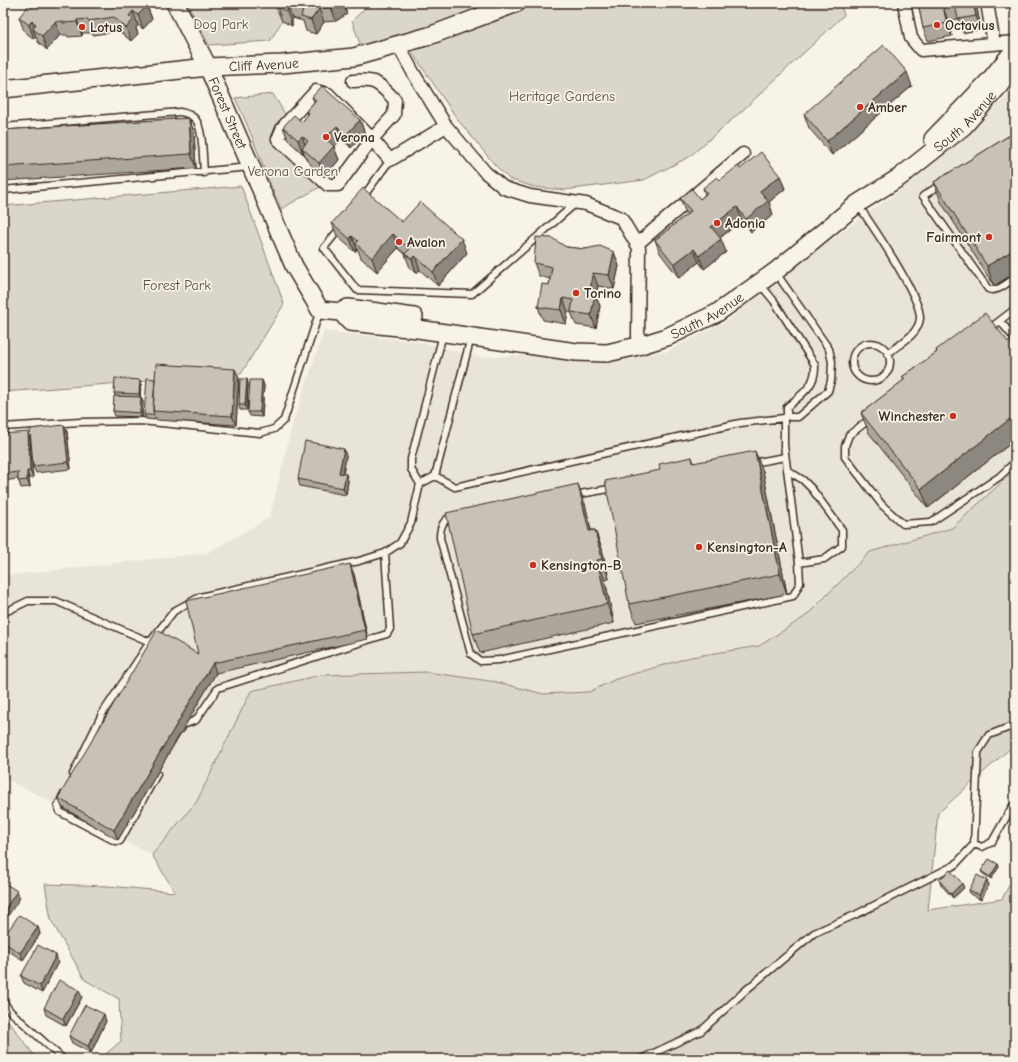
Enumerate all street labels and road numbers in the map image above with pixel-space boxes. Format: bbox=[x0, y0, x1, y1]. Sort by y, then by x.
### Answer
street label: Cliff Avenue bbox=[228, 54, 300, 75]
street label: Forest Street bbox=[205, 74, 251, 152]
street label: South Avenue bbox=[930, 87, 1000, 156]
street label: South Avenue bbox=[668, 288, 747, 343]

